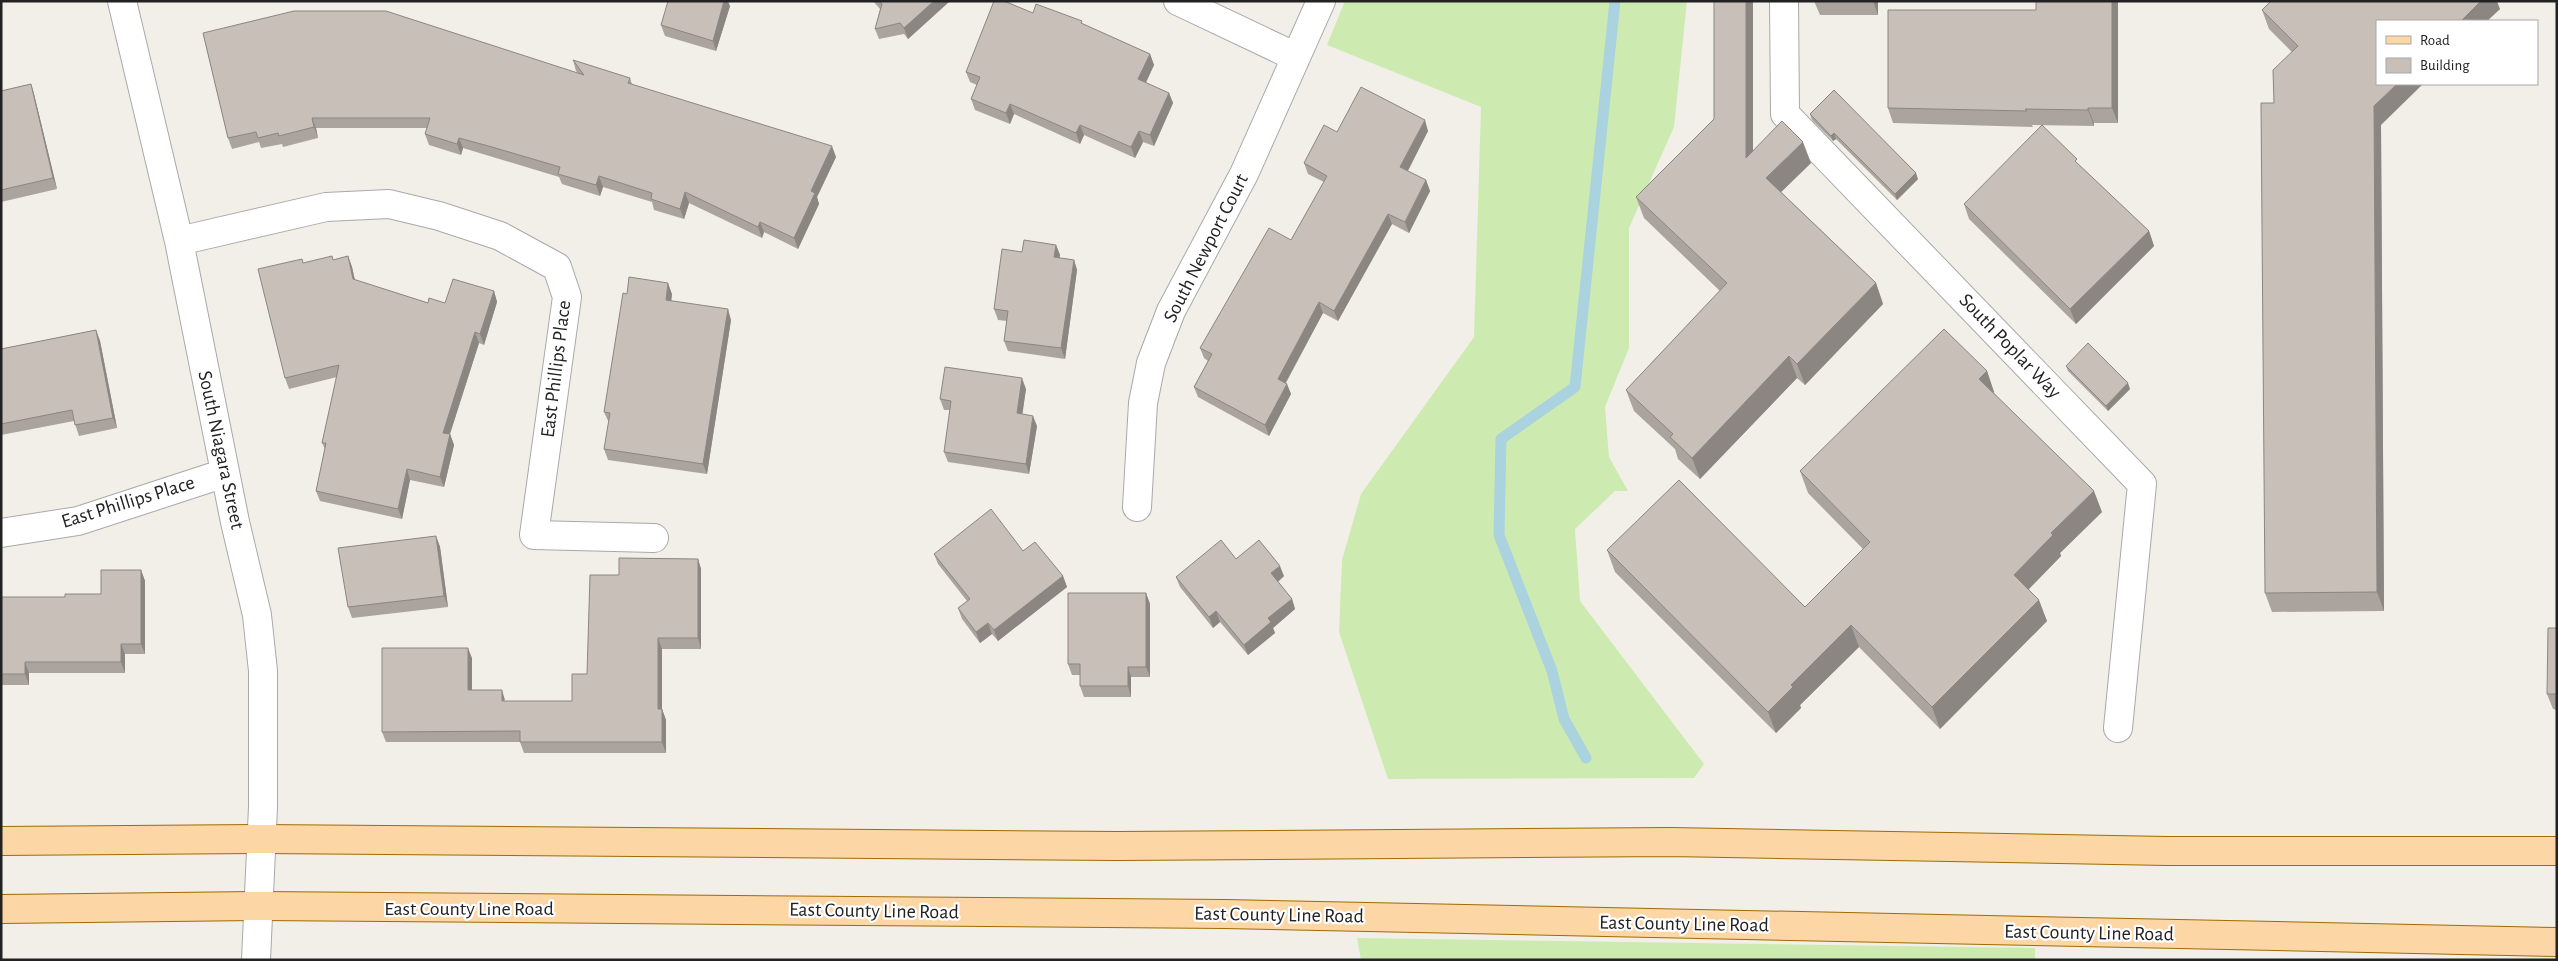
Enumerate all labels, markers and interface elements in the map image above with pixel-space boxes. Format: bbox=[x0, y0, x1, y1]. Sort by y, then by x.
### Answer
legend bbox=[2376, 20, 2538, 85]
text: Road bbox=[2420, 33, 2450, 48]
text: Building bbox=[2420, 58, 2470, 73]
street label: South Newport Court bbox=[1160, 170, 1252, 325]
street label: South Poplar Way bbox=[1955, 290, 2065, 402]
street label: East Phillips Place bbox=[538, 299, 574, 439]
street label: South Niagara Street bbox=[194, 369, 248, 532]
street label: East Phillips Place bbox=[59, 472, 197, 532]
street label: East County Line Road bbox=[384, 899, 554, 919]
street label: East County Line Road bbox=[789, 900, 959, 922]
street label: East County Line Road bbox=[1194, 904, 1364, 926]
street label: East County Line Road bbox=[1599, 913, 1769, 935]
street label: East County Line Road bbox=[2004, 922, 2174, 944]

